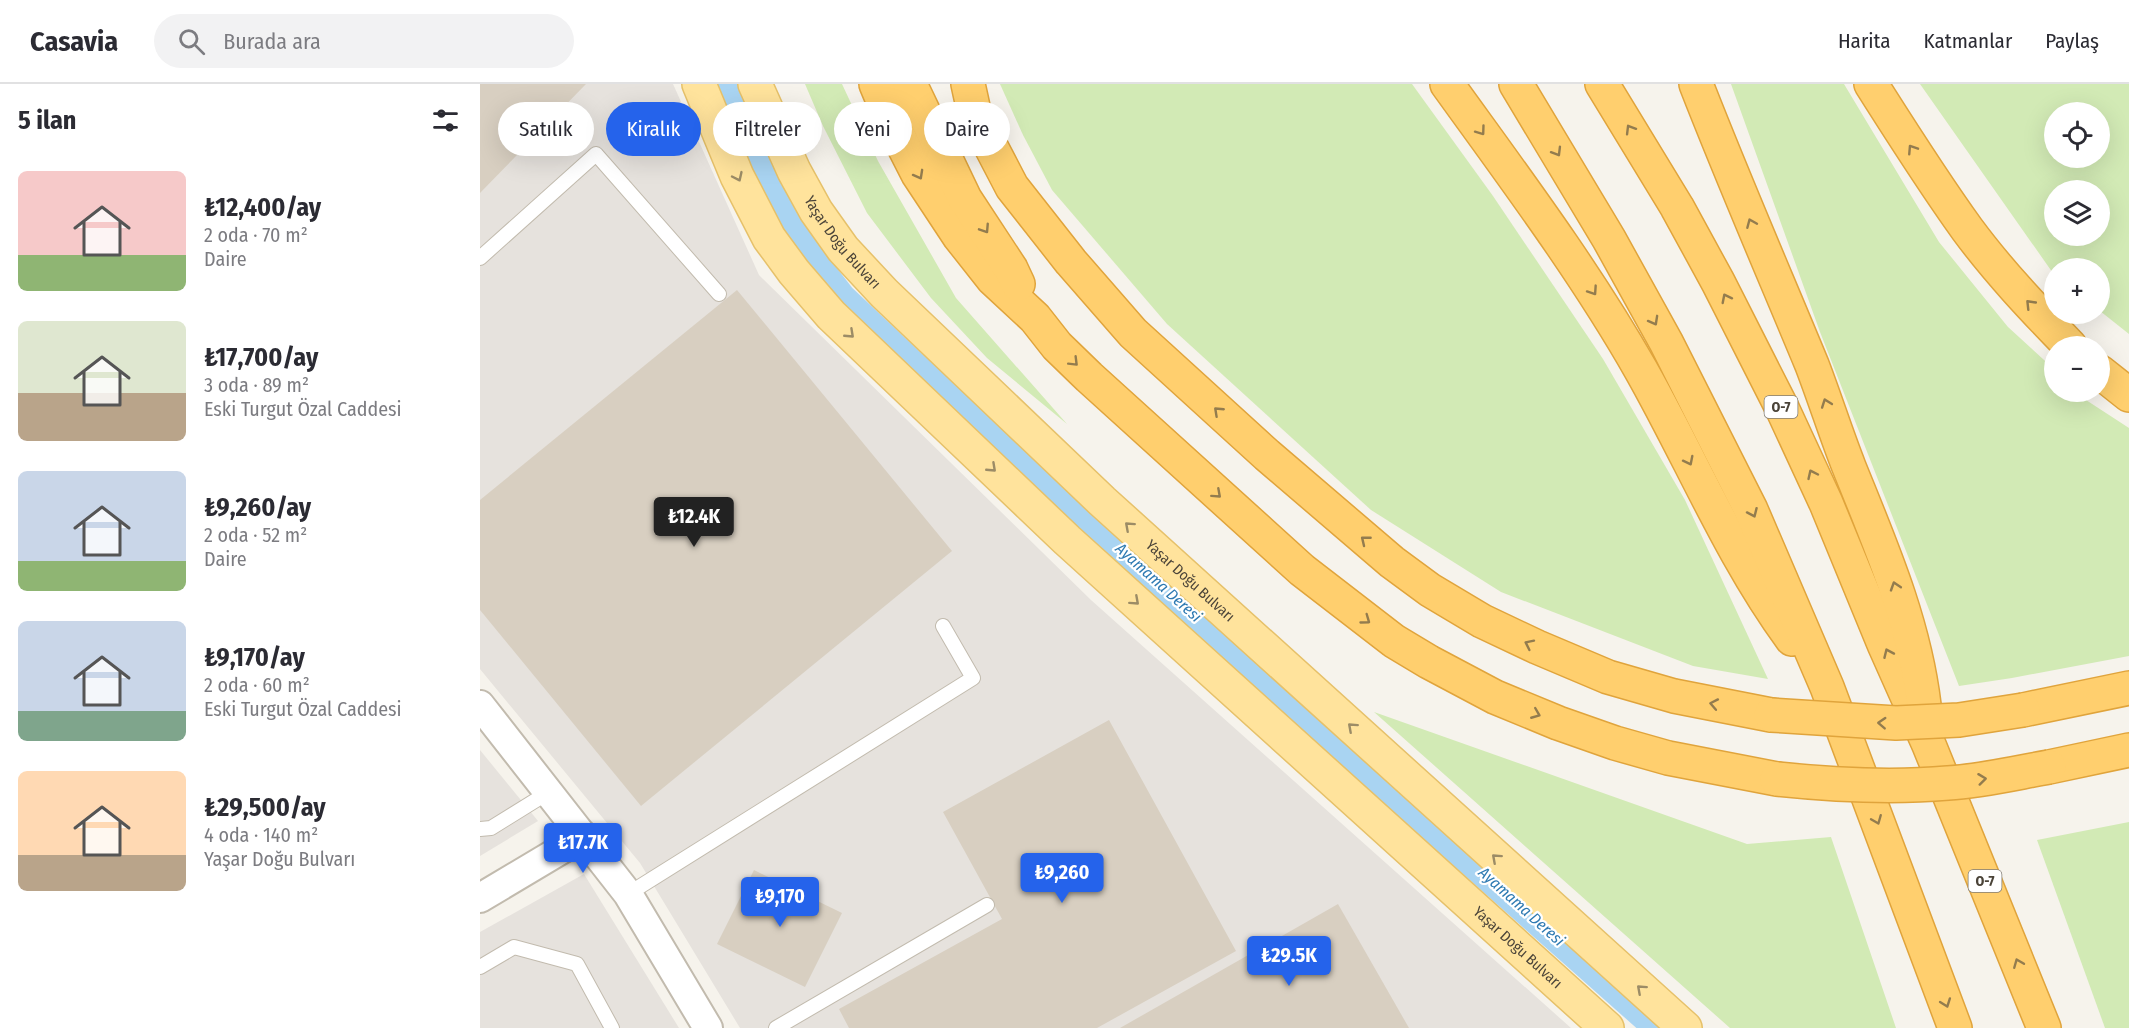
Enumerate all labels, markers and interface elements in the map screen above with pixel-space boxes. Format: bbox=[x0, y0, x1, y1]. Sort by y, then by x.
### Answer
search box bbox=[154, 14, 574, 68]
text: Casavia bbox=[30, 25, 118, 58]
icon: search bbox=[175, 25, 208, 58]
text: Burada ara bbox=[223, 28, 321, 55]
text: Harita bbox=[1838, 28, 1891, 54]
text: Katmanlar bbox=[1924, 28, 2012, 54]
text: Paylaş bbox=[2045, 28, 2099, 54]
chip: Satılık bbox=[498, 102, 594, 156]
chip: Kiralık bbox=[606, 102, 701, 156]
chip: Filtreler bbox=[713, 102, 822, 156]
chip: Yeni bbox=[834, 102, 912, 156]
chip: Daire bbox=[924, 102, 1010, 156]
map controls bbox=[2044, 102, 2110, 402]
button: locate bbox=[2044, 102, 2110, 168]
icon: filters bbox=[429, 104, 462, 137]
text: 5 ilan bbox=[18, 105, 76, 136]
one-way arrow bbox=[1474, 125, 1485, 136]
one-way arrow bbox=[1625, 125, 1637, 135]
one-way arrow bbox=[1908, 145, 1920, 155]
one-way arrow bbox=[1550, 146, 1562, 156]
one-way arrow bbox=[912, 169, 923, 179]
one-way arrow bbox=[730, 170, 742, 181]
button: layers bbox=[2044, 180, 2110, 246]
text: ₺12,400/ay bbox=[204, 192, 321, 223]
street label: Yaşar Doğu Bulvarı bbox=[800, 193, 885, 293]
icon: home bbox=[66, 195, 138, 267]
one-way arrow bbox=[1746, 219, 1758, 230]
one-way arrow bbox=[978, 222, 989, 233]
text: 2 oda · 70 m² bbox=[204, 223, 308, 247]
text: Daire bbox=[204, 247, 247, 271]
button: + bbox=[2044, 258, 2110, 324]
one-way arrow bbox=[1586, 284, 1597, 295]
one-way arrow bbox=[1722, 294, 1734, 305]
one-way arrow bbox=[2026, 301, 2037, 311]
one-way arrow bbox=[1647, 315, 1658, 325]
one-way arrow bbox=[844, 327, 854, 338]
button: − bbox=[2044, 336, 2110, 402]
text: ₺17,700/ay bbox=[204, 342, 318, 373]
icon: home bbox=[66, 345, 138, 417]
one-way arrow bbox=[1066, 355, 1077, 366]
text: 3 oda · 89 m² bbox=[204, 373, 309, 397]
road number: O-7 bbox=[1764, 396, 1798, 418]
text: Eski Turgut Özal Caddesi bbox=[204, 397, 402, 421]
one-way arrow bbox=[1820, 399, 1833, 409]
one-way arrow bbox=[1215, 407, 1225, 418]
one-way arrow bbox=[1682, 454, 1693, 465]
one-way arrow bbox=[985, 461, 996, 472]
one-way arrow bbox=[1808, 469, 1820, 480]
one-way arrow bbox=[1210, 487, 1221, 498]
text: ₺9,260/ay bbox=[204, 492, 311, 523]
icon: home bbox=[66, 495, 138, 567]
pin: ₺12.4K bbox=[645, 497, 743, 548]
text: ₺12.4K bbox=[668, 504, 720, 528]
one-way arrow bbox=[1745, 507, 1757, 518]
one-way arrow bbox=[1126, 522, 1136, 533]
text: 2 oda · 52 m² bbox=[204, 523, 307, 547]
street label: Yaşar Doğu Bulvarı bbox=[1142, 536, 1238, 626]
one-way arrow bbox=[1361, 536, 1372, 547]
water label: Ayamama Deresi bbox=[1111, 538, 1205, 626]
text: Daire bbox=[204, 547, 247, 571]
one-way arrow bbox=[1890, 581, 1902, 592]
one-way arrow bbox=[1128, 594, 1138, 605]
one-way arrow bbox=[1359, 613, 1370, 624]
one-way arrow bbox=[1524, 639, 1535, 651]
text: ₺9,170/ay bbox=[204, 642, 305, 673]
icon: home bbox=[66, 645, 138, 717]
one-way arrow bbox=[1883, 649, 1895, 660]
text: 2 oda · 60 m² bbox=[204, 673, 310, 697]
text: Eski Turgut Özal Caddesi bbox=[204, 697, 402, 721]
one-way arrow bbox=[1709, 698, 1719, 711]
one-way arrow bbox=[1530, 707, 1541, 719]
one-way arrow bbox=[1877, 716, 1886, 729]
one-way arrow bbox=[1348, 723, 1359, 734]
one-way arrow bbox=[1977, 774, 1986, 786]
text: ₺29,500/ay bbox=[204, 792, 326, 823]
icon: home bbox=[66, 795, 138, 867]
one-way arrow bbox=[1870, 814, 1882, 825]
text: 4 oda · 140 m² bbox=[204, 823, 318, 847]
pin: ₺17.7K bbox=[534, 823, 632, 874]
text: ₺17.7K bbox=[558, 830, 608, 854]
text: Yaşar Doğu Bulvarı bbox=[204, 847, 355, 871]
pin: ₺9,260 bbox=[1013, 853, 1111, 904]
one-way arrow bbox=[1493, 854, 1503, 865]
text: ₺9,260 bbox=[1035, 860, 1089, 884]
water label: Ayamama Deresi bbox=[1474, 862, 1568, 950]
road number: O-7 bbox=[1968, 870, 2002, 892]
pin: ₺9,170 bbox=[731, 877, 829, 928]
text: ₺9,170 bbox=[755, 884, 805, 908]
street label: Yaşar Doğu Bulvarı bbox=[1470, 903, 1566, 992]
pin: ₺29.5K bbox=[1240, 936, 1338, 987]
text: ₺29.5K bbox=[1261, 943, 1317, 967]
one-way arrow bbox=[2013, 958, 2025, 969]
one-way arrow bbox=[1637, 985, 1648, 996]
one-way arrow bbox=[1938, 997, 1951, 1008]

